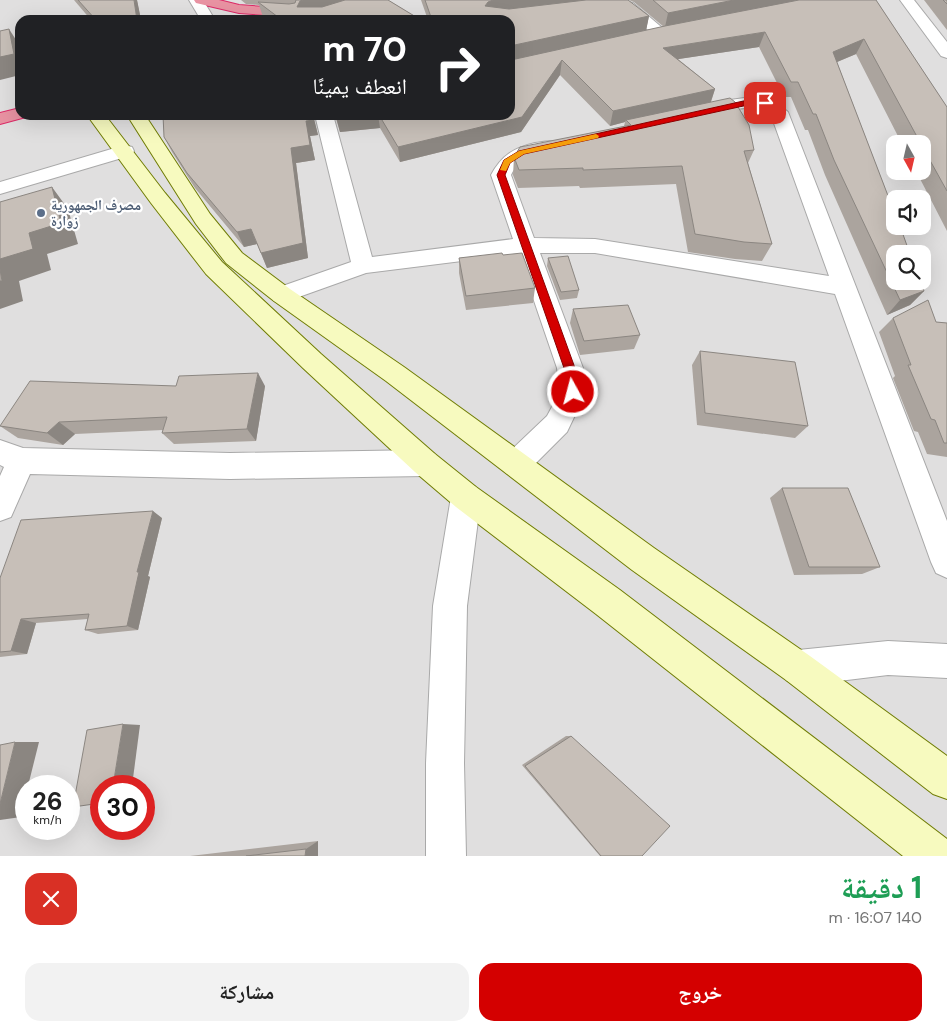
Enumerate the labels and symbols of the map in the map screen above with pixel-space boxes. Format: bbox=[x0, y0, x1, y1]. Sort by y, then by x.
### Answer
pin bbox=[744, 82, 786, 124]
north arrow bbox=[886, 135, 931, 180]
place label: مصرف الجمهورية زوارة bbox=[51, 196, 141, 230]
marker: مصرف الجمهورية زوارة bbox=[35, 207, 47, 219]
position arrow bbox=[546, 365, 598, 417]
speed limit sign: 30 bbox=[90, 775, 155, 840]

